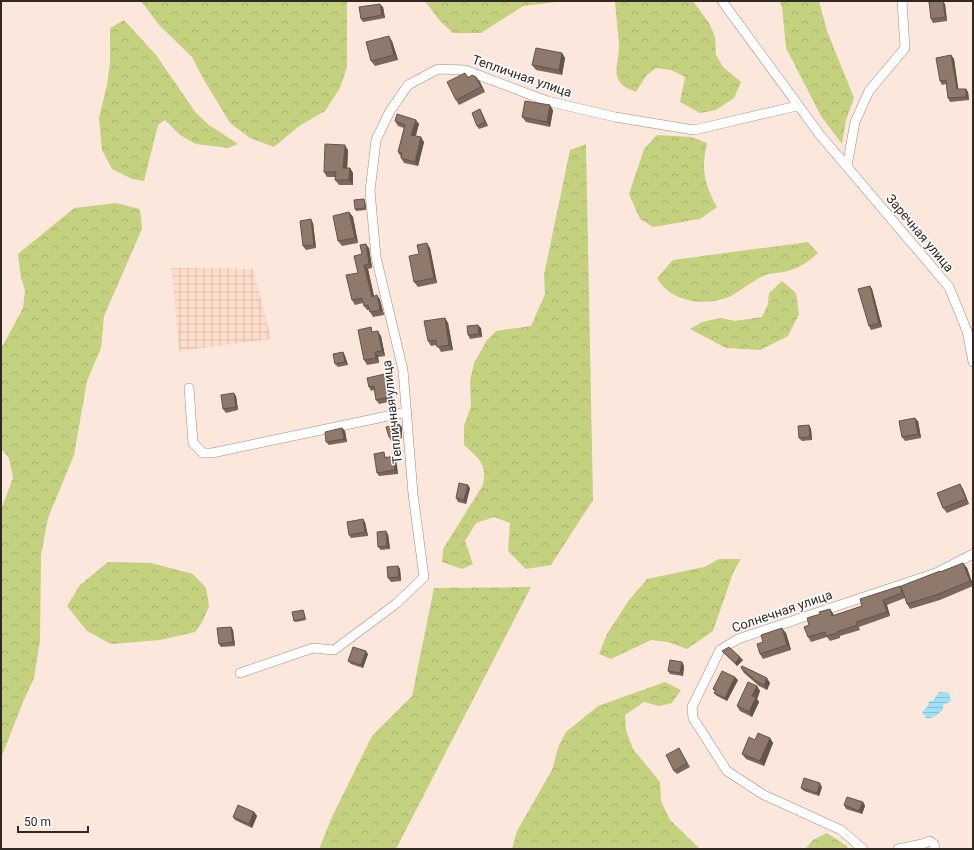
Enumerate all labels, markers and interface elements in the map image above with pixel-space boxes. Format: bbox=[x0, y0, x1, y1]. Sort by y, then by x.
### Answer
street label: Тепличная улица bbox=[470, 52, 574, 100]
street label: Заречная улица bbox=[883, 191, 957, 275]
street label: Тепличная улица bbox=[379, 359, 405, 465]
street label: Солнечная улица bbox=[730, 587, 834, 635]
scale bar bbox=[18, 808, 88, 834]
text: 50 m bbox=[24, 815, 51, 829]

